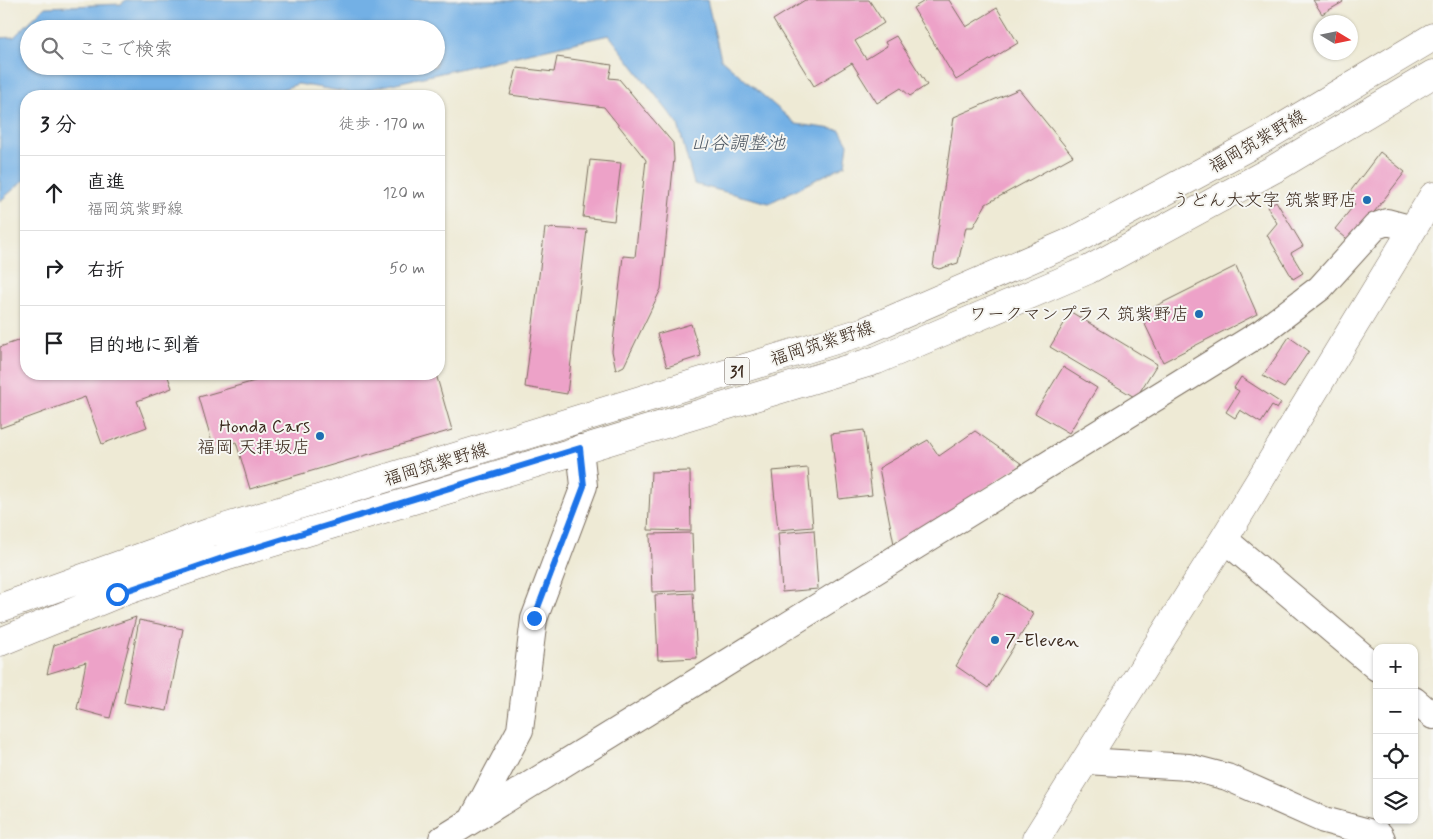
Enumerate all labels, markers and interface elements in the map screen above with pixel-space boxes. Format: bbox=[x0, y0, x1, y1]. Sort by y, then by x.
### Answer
north arrow bbox=[1313, 15, 1358, 60]
search box bbox=[20, 20, 445, 75]
icon: search bbox=[38, 34, 66, 62]
text: ここで検索 bbox=[78, 37, 173, 62]
street label: 福岡筑紫野線 bbox=[1205, 104, 1310, 179]
text: 3 分 bbox=[40, 111, 76, 139]
text: 徒歩 · 170 m bbox=[339, 114, 425, 135]
water label: 山谷調整池 bbox=[690, 131, 786, 156]
text: 直進 bbox=[87, 170, 125, 195]
icon: ahead bbox=[40, 179, 68, 207]
text: 120 m bbox=[383, 183, 425, 204]
place label: うどん大文字 筑紫野店 bbox=[1172, 189, 1357, 213]
marker: うどん大文字 筑紫野店 bbox=[1361, 194, 1373, 206]
text: 福岡筑紫野線 bbox=[87, 199, 183, 220]
icon: right bbox=[40, 254, 68, 282]
text: 右折 bbox=[87, 258, 125, 283]
text: 50 m bbox=[389, 258, 425, 279]
place label: ワークマンプラス 筑紫野店 bbox=[969, 303, 1189, 327]
marker: ワークマンプラス 筑紫野店 bbox=[1193, 308, 1205, 320]
street label: 福岡筑紫野線 bbox=[767, 316, 877, 372]
icon: arrive bbox=[40, 329, 68, 357]
text: 目的地に到着 bbox=[87, 333, 201, 358]
road number: 31 bbox=[724, 358, 750, 384]
place label: Honda Cars 福岡 天拝坂店 bbox=[197, 415, 310, 460]
marker: Honda Cars 福岡 天拝坂店 bbox=[314, 430, 326, 442]
street label: 福岡筑紫野線 bbox=[381, 438, 491, 492]
route start bbox=[106, 583, 129, 606]
route end bbox=[523, 607, 546, 630]
place label: 7-Eleven bbox=[1005, 629, 1079, 653]
marker: 7-Eleven bbox=[989, 634, 1001, 646]
map controls bbox=[1373, 644, 1418, 824]
button: + bbox=[1373, 644, 1418, 689]
button: − bbox=[1373, 689, 1418, 734]
button: locate bbox=[1373, 734, 1418, 779]
button: layers bbox=[1373, 779, 1418, 824]

